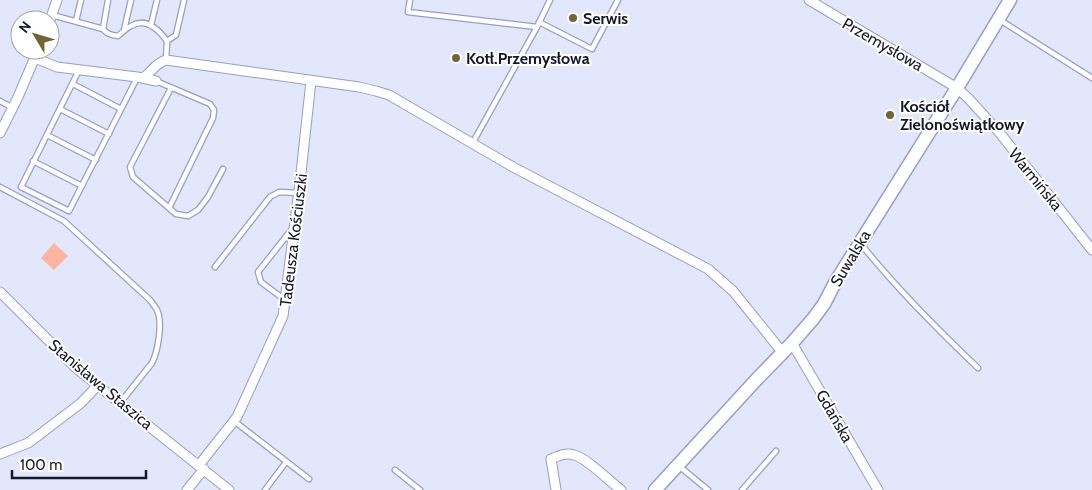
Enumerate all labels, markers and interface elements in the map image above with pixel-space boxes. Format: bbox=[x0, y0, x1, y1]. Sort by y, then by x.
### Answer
place label: Serwis bbox=[583, 9, 628, 28]
north arrow bbox=[10, 10, 60, 60]
marker: Serwis bbox=[567, 12, 579, 24]
street label: Przemysłowa bbox=[839, 14, 927, 75]
text: N bbox=[15, 18, 35, 36]
place label: Kotł.Przemysłowa bbox=[466, 49, 590, 68]
marker: Kotł.Przemysłowa bbox=[450, 52, 462, 64]
place label: Kościół Zielonoświątkowy bbox=[900, 97, 1025, 134]
marker: Kościół Zielonoświątkowy bbox=[884, 109, 896, 121]
street label: Warmińska bbox=[1005, 144, 1067, 215]
street label: Tadeusza Kościuszki bbox=[276, 172, 311, 308]
street label: Suwalska bbox=[826, 227, 875, 290]
street label: Stanisława Staszica bbox=[45, 335, 157, 434]
street label: Gdańska bbox=[812, 387, 857, 446]
scale bar bbox=[12, 448, 146, 480]
text: 100 m bbox=[20, 456, 62, 474]

